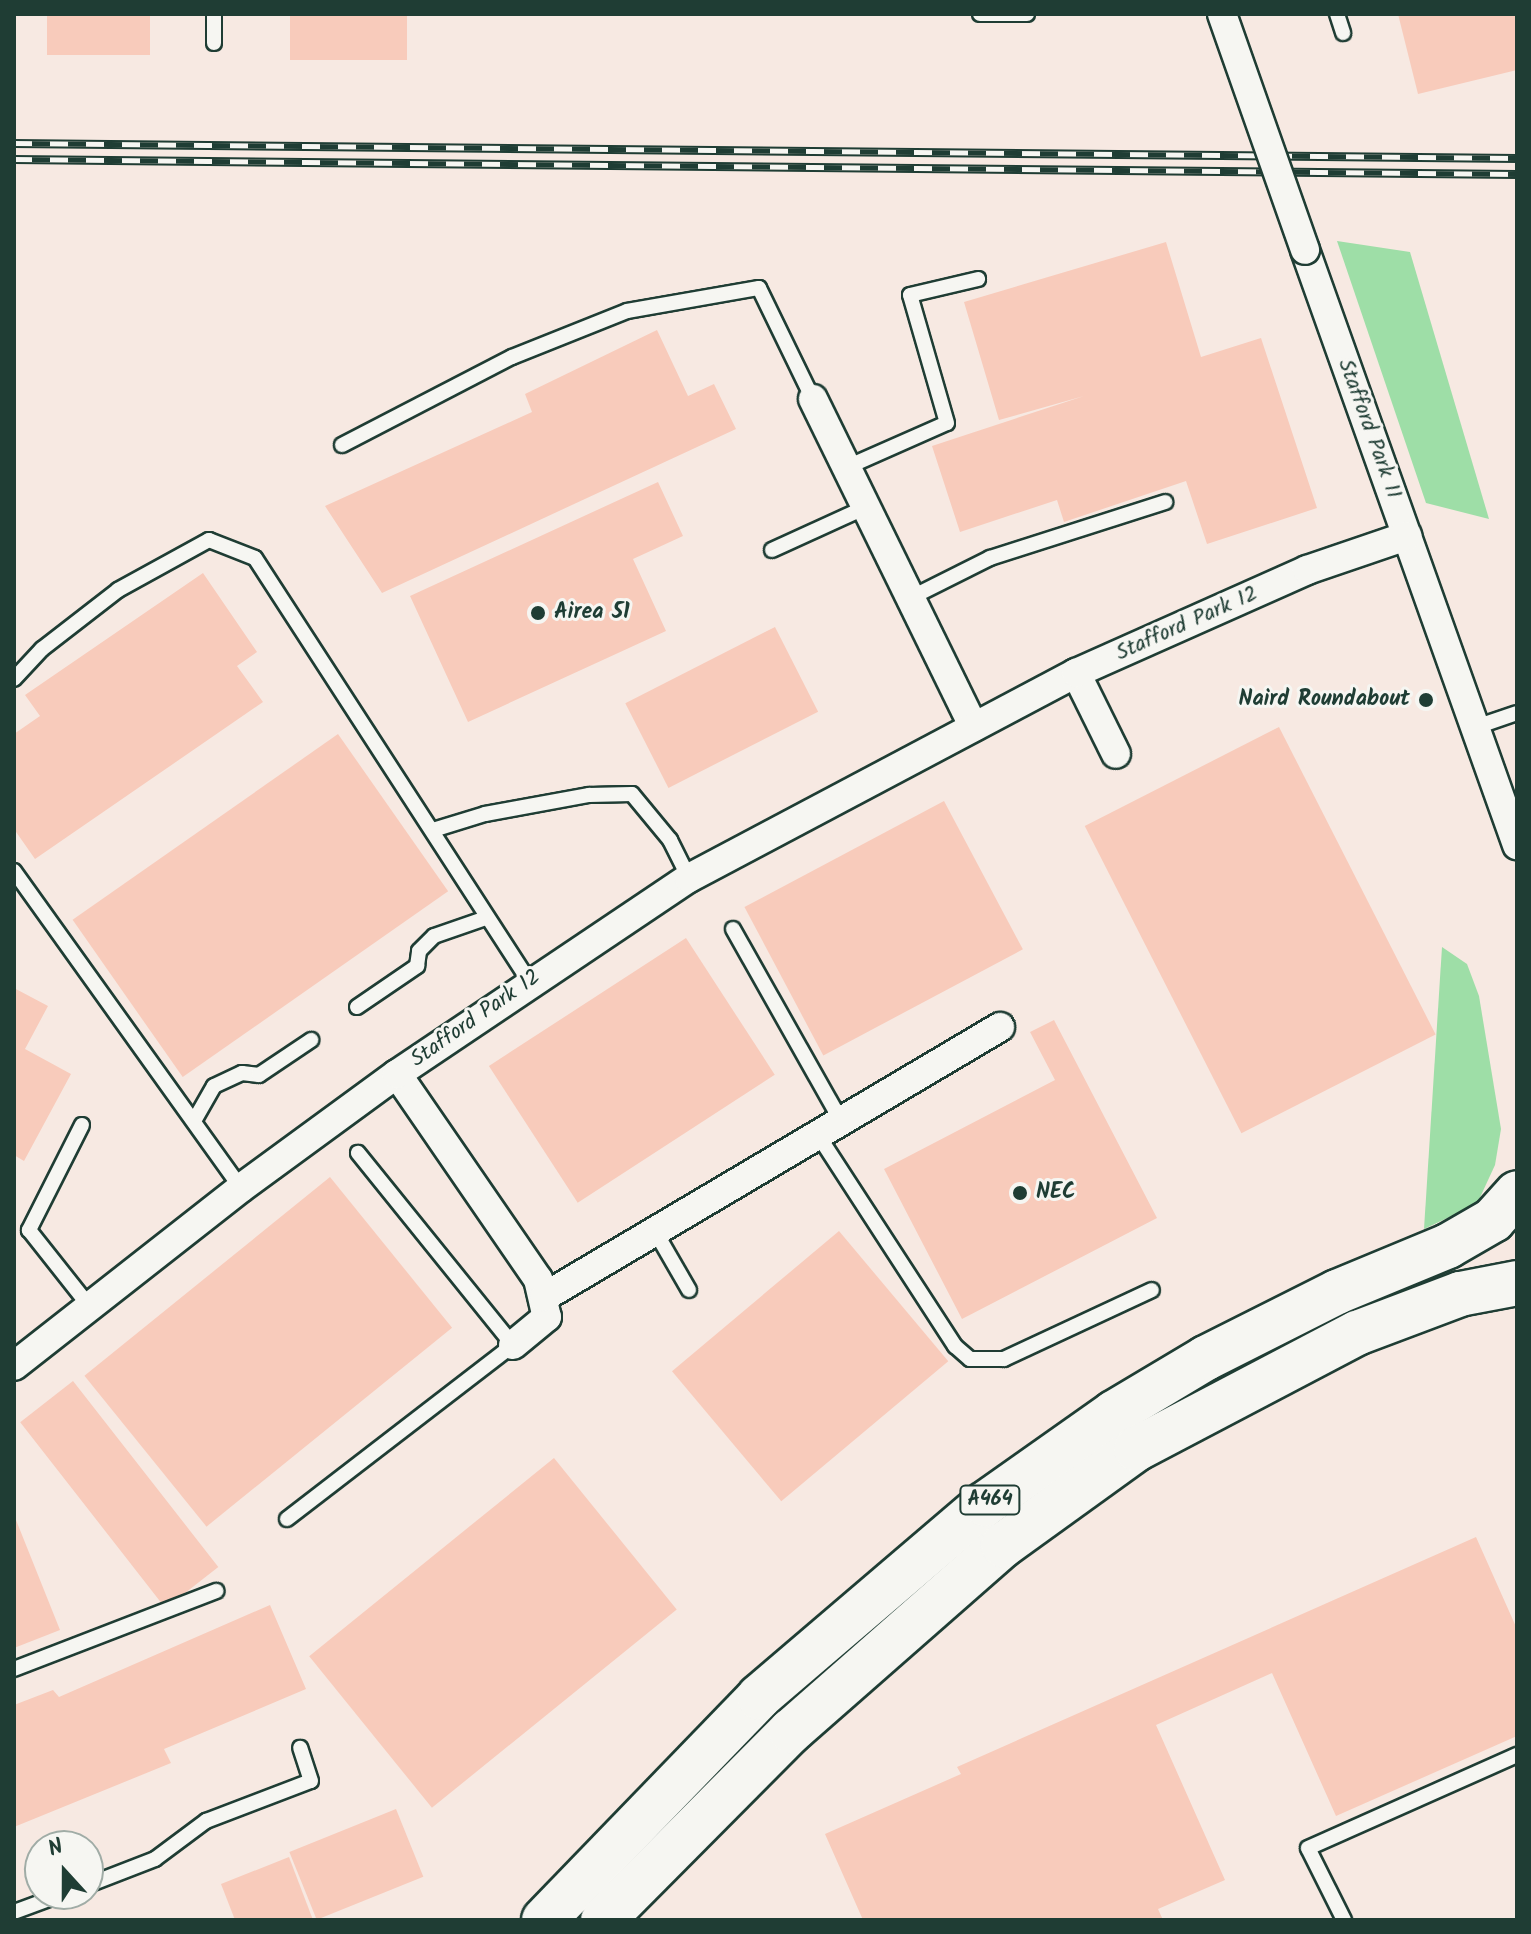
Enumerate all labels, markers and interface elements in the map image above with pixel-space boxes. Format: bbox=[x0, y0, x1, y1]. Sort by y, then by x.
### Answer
street label: Stafford Park 11 bbox=[1332, 356, 1406, 502]
street label: Stafford Park 12 bbox=[1112, 581, 1262, 667]
place label: Airea 51 bbox=[554, 600, 630, 626]
marker: Airea 51 bbox=[529, 604, 547, 622]
place label: Naird Roundabout bbox=[1239, 687, 1410, 713]
marker: Naird Roundabout bbox=[1417, 691, 1435, 709]
street label: Stafford Park 12 bbox=[406, 964, 546, 1074]
place label: NEC bbox=[1036, 1180, 1076, 1206]
marker: NEC bbox=[1011, 1184, 1029, 1202]
road number: A464 bbox=[958, 1484, 1022, 1516]
north arrow bbox=[24, 1830, 104, 1910]
text: N bbox=[43, 1830, 69, 1868]

